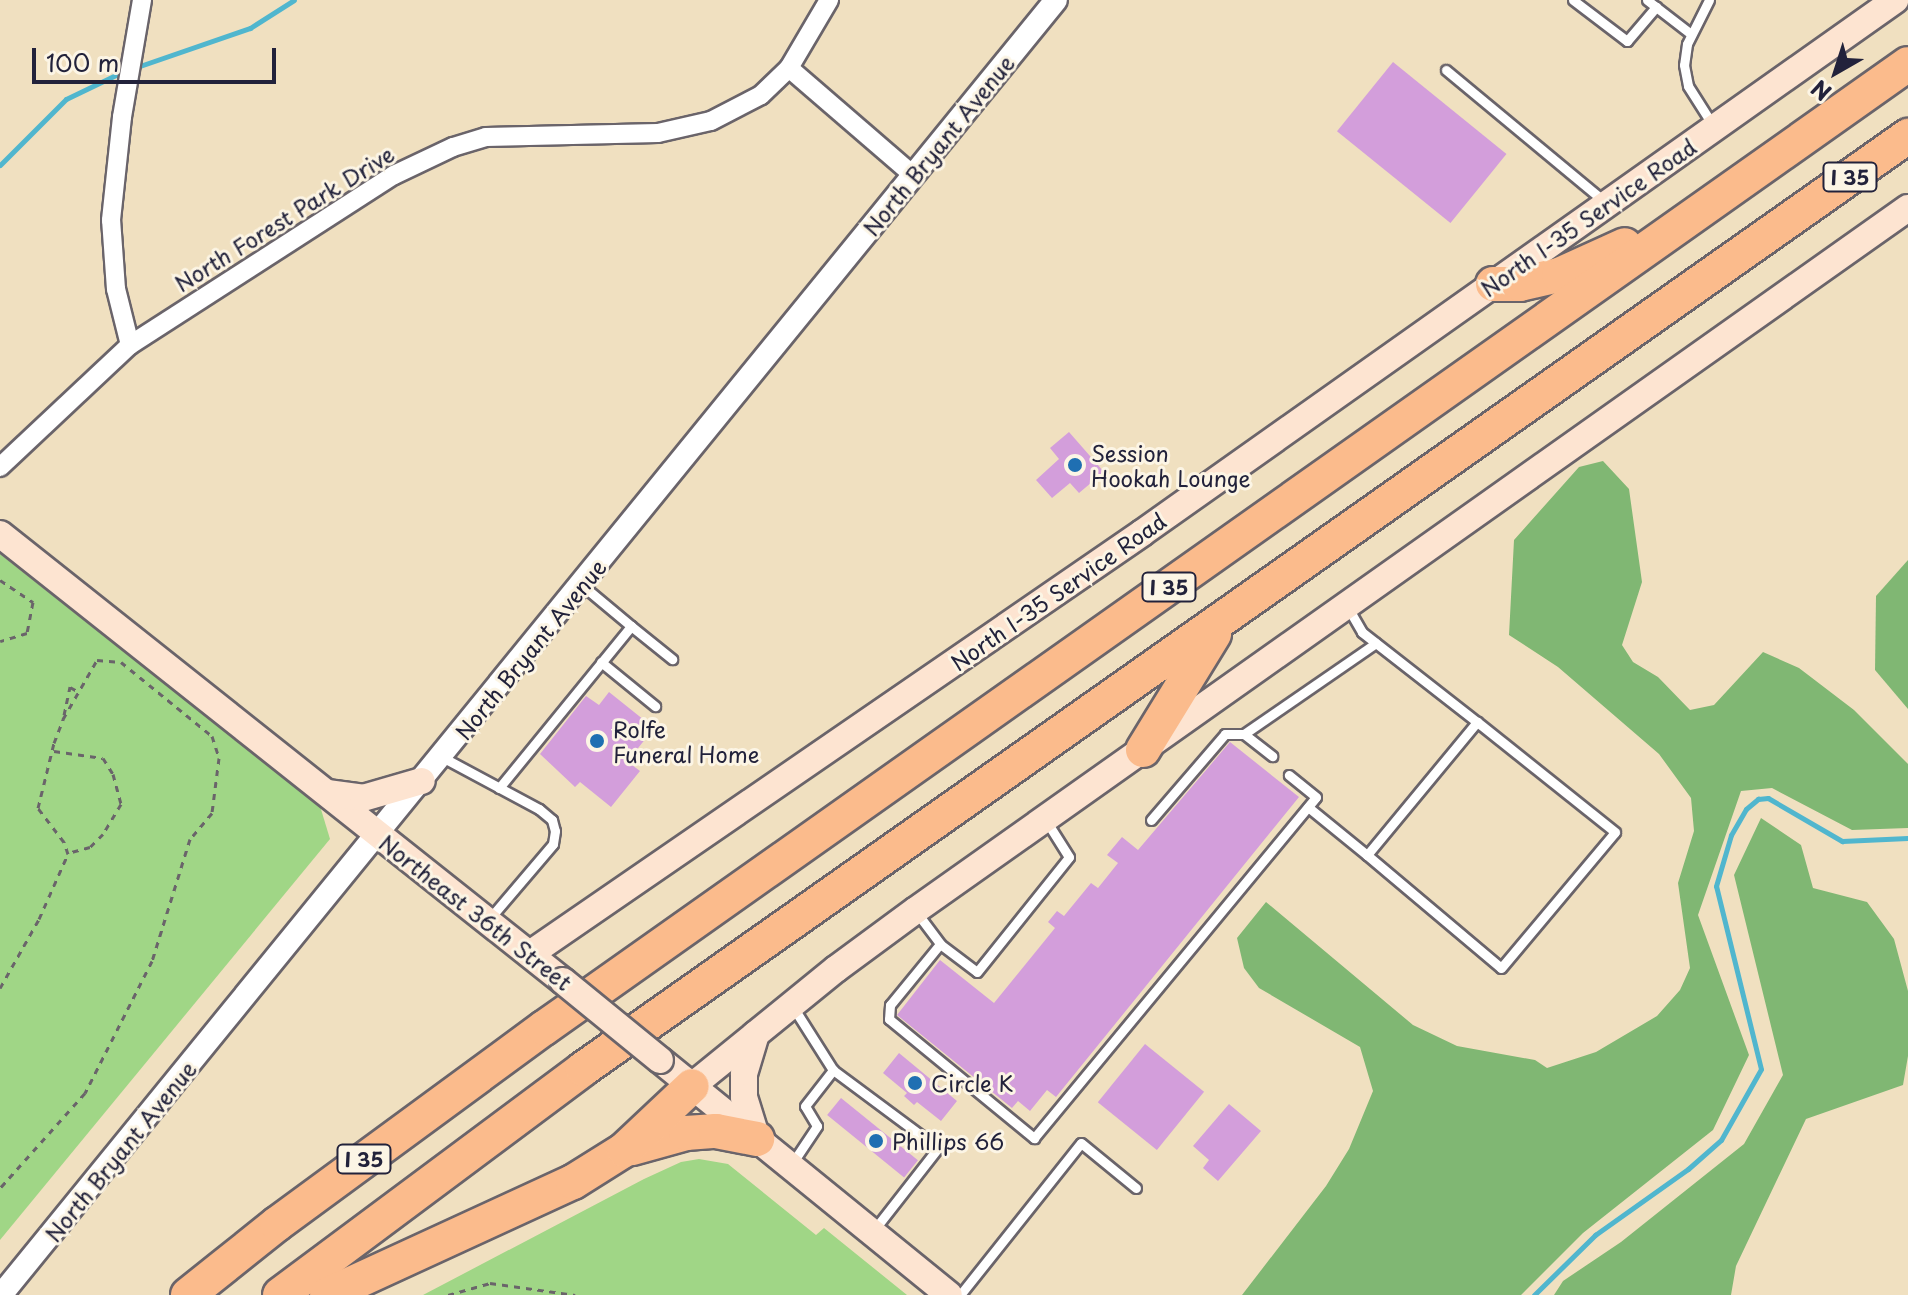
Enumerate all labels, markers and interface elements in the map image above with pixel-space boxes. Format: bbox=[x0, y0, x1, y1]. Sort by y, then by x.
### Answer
scale bar bbox=[36, 32, 280, 82]
north arrow bbox=[1796, 32, 1876, 112]
text: 100 m bbox=[46, 44, 119, 80]
street label: North Bryant Avenue bbox=[857, 50, 1019, 240]
text: N bbox=[1803, 73, 1838, 109]
street label: North I-35 Service Road bbox=[1476, 133, 1700, 301]
street label: North Forest Park Drive bbox=[169, 140, 399, 296]
road number: I 35 bbox=[1822, 161, 1878, 193]
place label: Session Hookah Lounge bbox=[1091, 439, 1255, 490]
marker: Session Hookah Lounge bbox=[1066, 456, 1084, 474]
street label: North I-35 Service Road bbox=[946, 507, 1170, 675]
street label: North Bryant Avenue bbox=[449, 554, 611, 744]
road number: I 35 bbox=[1141, 571, 1197, 603]
place label: Rolfe Funeral Home bbox=[613, 715, 761, 766]
marker: Rolfe Funeral Home bbox=[588, 732, 606, 750]
street label: Northeast 36th Street bbox=[374, 828, 578, 996]
street label: North Bryant Avenue bbox=[39, 1056, 201, 1246]
place label: Circle K bbox=[931, 1070, 1016, 1096]
marker: Circle K bbox=[906, 1074, 924, 1092]
place label: Phillips 66 bbox=[892, 1128, 1004, 1154]
marker: Phillips 66 bbox=[867, 1132, 885, 1150]
road number: I 35 bbox=[336, 1143, 392, 1175]

